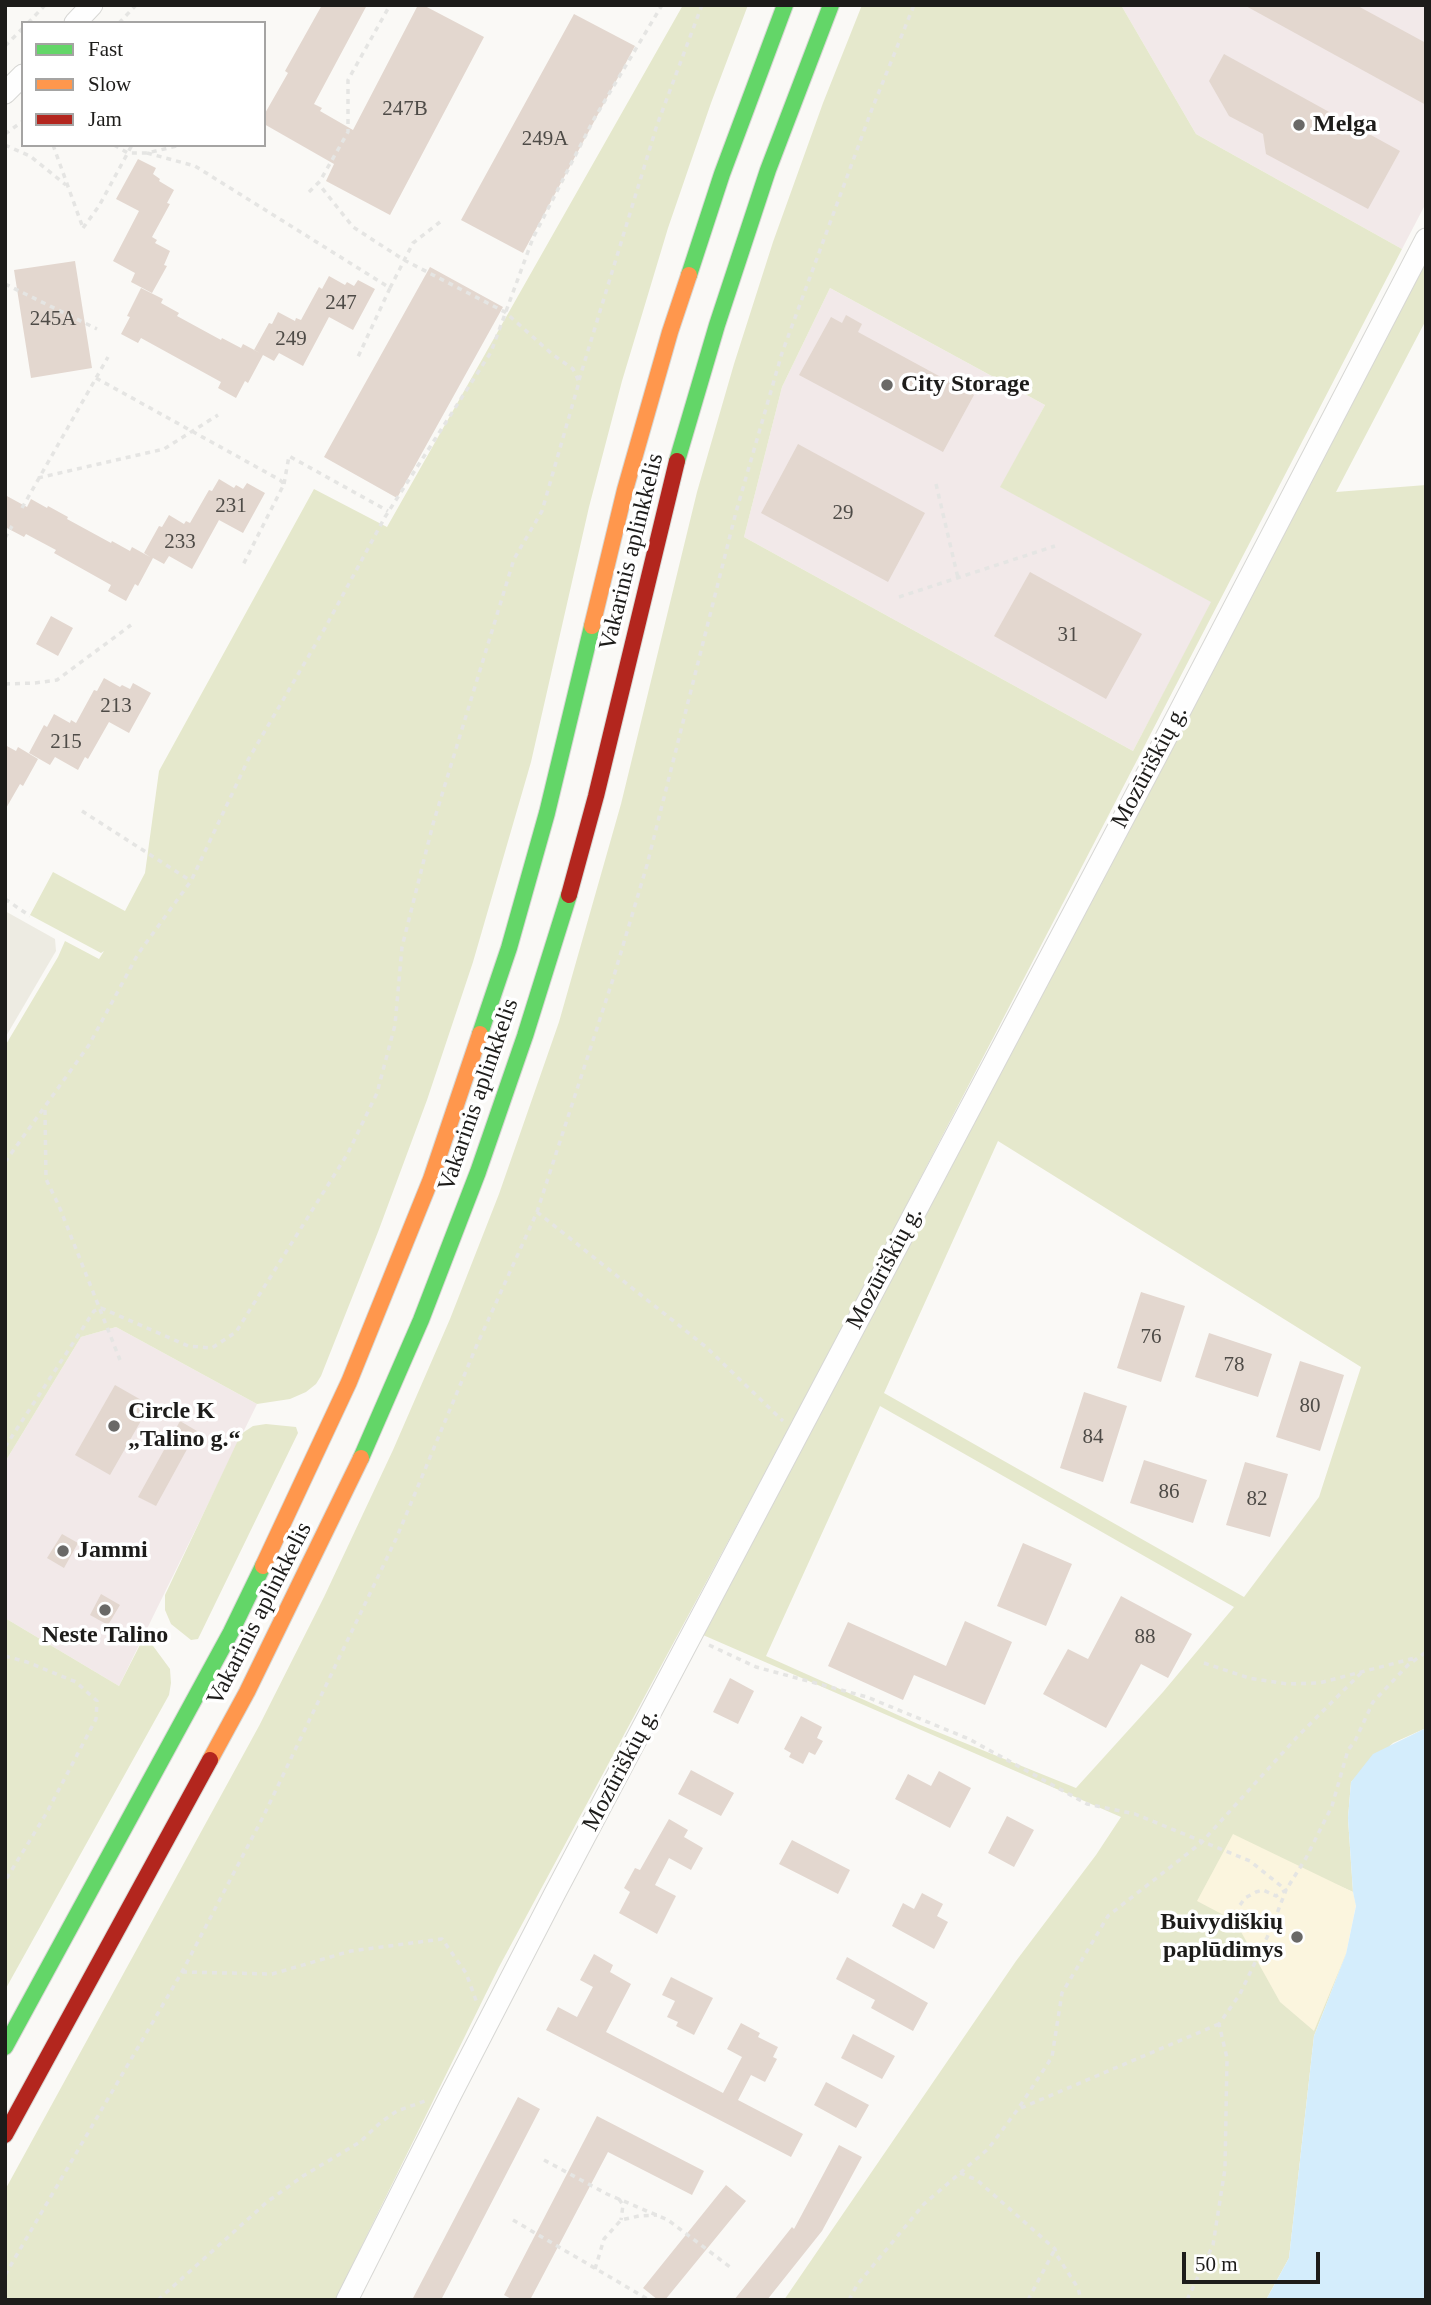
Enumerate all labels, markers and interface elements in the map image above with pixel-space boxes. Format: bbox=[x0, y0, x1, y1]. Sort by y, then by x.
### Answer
legend bbox=[21, 21, 266, 147]
text: Fast bbox=[88, 37, 123, 61]
text: Slow bbox=[88, 72, 131, 96]
house number: 247B bbox=[382, 96, 428, 122]
text: Jam bbox=[88, 107, 122, 131]
place label: Melga bbox=[1313, 111, 1377, 139]
marker: Melga bbox=[1291, 117, 1307, 133]
house number: 249A bbox=[522, 126, 568, 152]
house number: 247 bbox=[325, 290, 357, 316]
house number: 245A bbox=[30, 306, 76, 332]
house number: 249 bbox=[275, 326, 307, 352]
place label: City Storage bbox=[901, 371, 1030, 399]
marker: City Storage bbox=[879, 377, 895, 393]
street label: Vakarinis aplinkkelis bbox=[594, 451, 670, 653]
house number: 231 bbox=[215, 493, 247, 519]
house number: 29 bbox=[832, 500, 854, 526]
house number: 233 bbox=[164, 529, 196, 555]
house number: 31 bbox=[1058, 622, 1078, 648]
house number: 213 bbox=[100, 693, 132, 719]
street label: Mozūriškių g. bbox=[1106, 701, 1194, 833]
house number: 215 bbox=[50, 729, 82, 755]
street label: Vakarinis aplinkkelis bbox=[433, 995, 525, 1195]
street label: Mozūriškių g. bbox=[841, 1202, 929, 1334]
house number: 76 bbox=[1140, 1324, 1162, 1350]
house number: 78 bbox=[1224, 1352, 1244, 1378]
house number: 80 bbox=[1300, 1393, 1320, 1419]
place label: Circle K „Talino g.“ bbox=[128, 1398, 240, 1454]
marker: Circle K „Talino g.“ bbox=[106, 1418, 122, 1434]
house number: 84 bbox=[1082, 1424, 1104, 1450]
house number: 86 bbox=[1158, 1479, 1180, 1505]
house number: 82 bbox=[1246, 1486, 1268, 1512]
street label: Vakarinis aplinkkelis bbox=[201, 1517, 319, 1711]
place label: Jammi bbox=[77, 1537, 148, 1565]
marker: Jammi bbox=[55, 1543, 71, 1559]
marker: Neste Talino bbox=[97, 1602, 113, 1618]
place label: Neste Talino bbox=[42, 1622, 168, 1650]
house number: 88 bbox=[1134, 1624, 1156, 1650]
street label: Mozūriškių g. bbox=[577, 1704, 665, 1836]
place label: Buivydiškių paplūdimys bbox=[1160, 1909, 1283, 1965]
marker: Buivydiškių paplūdimys bbox=[1289, 1929, 1305, 1945]
scale bar bbox=[1186, 2238, 1324, 2282]
text: 50 m bbox=[1195, 2252, 1238, 2276]

